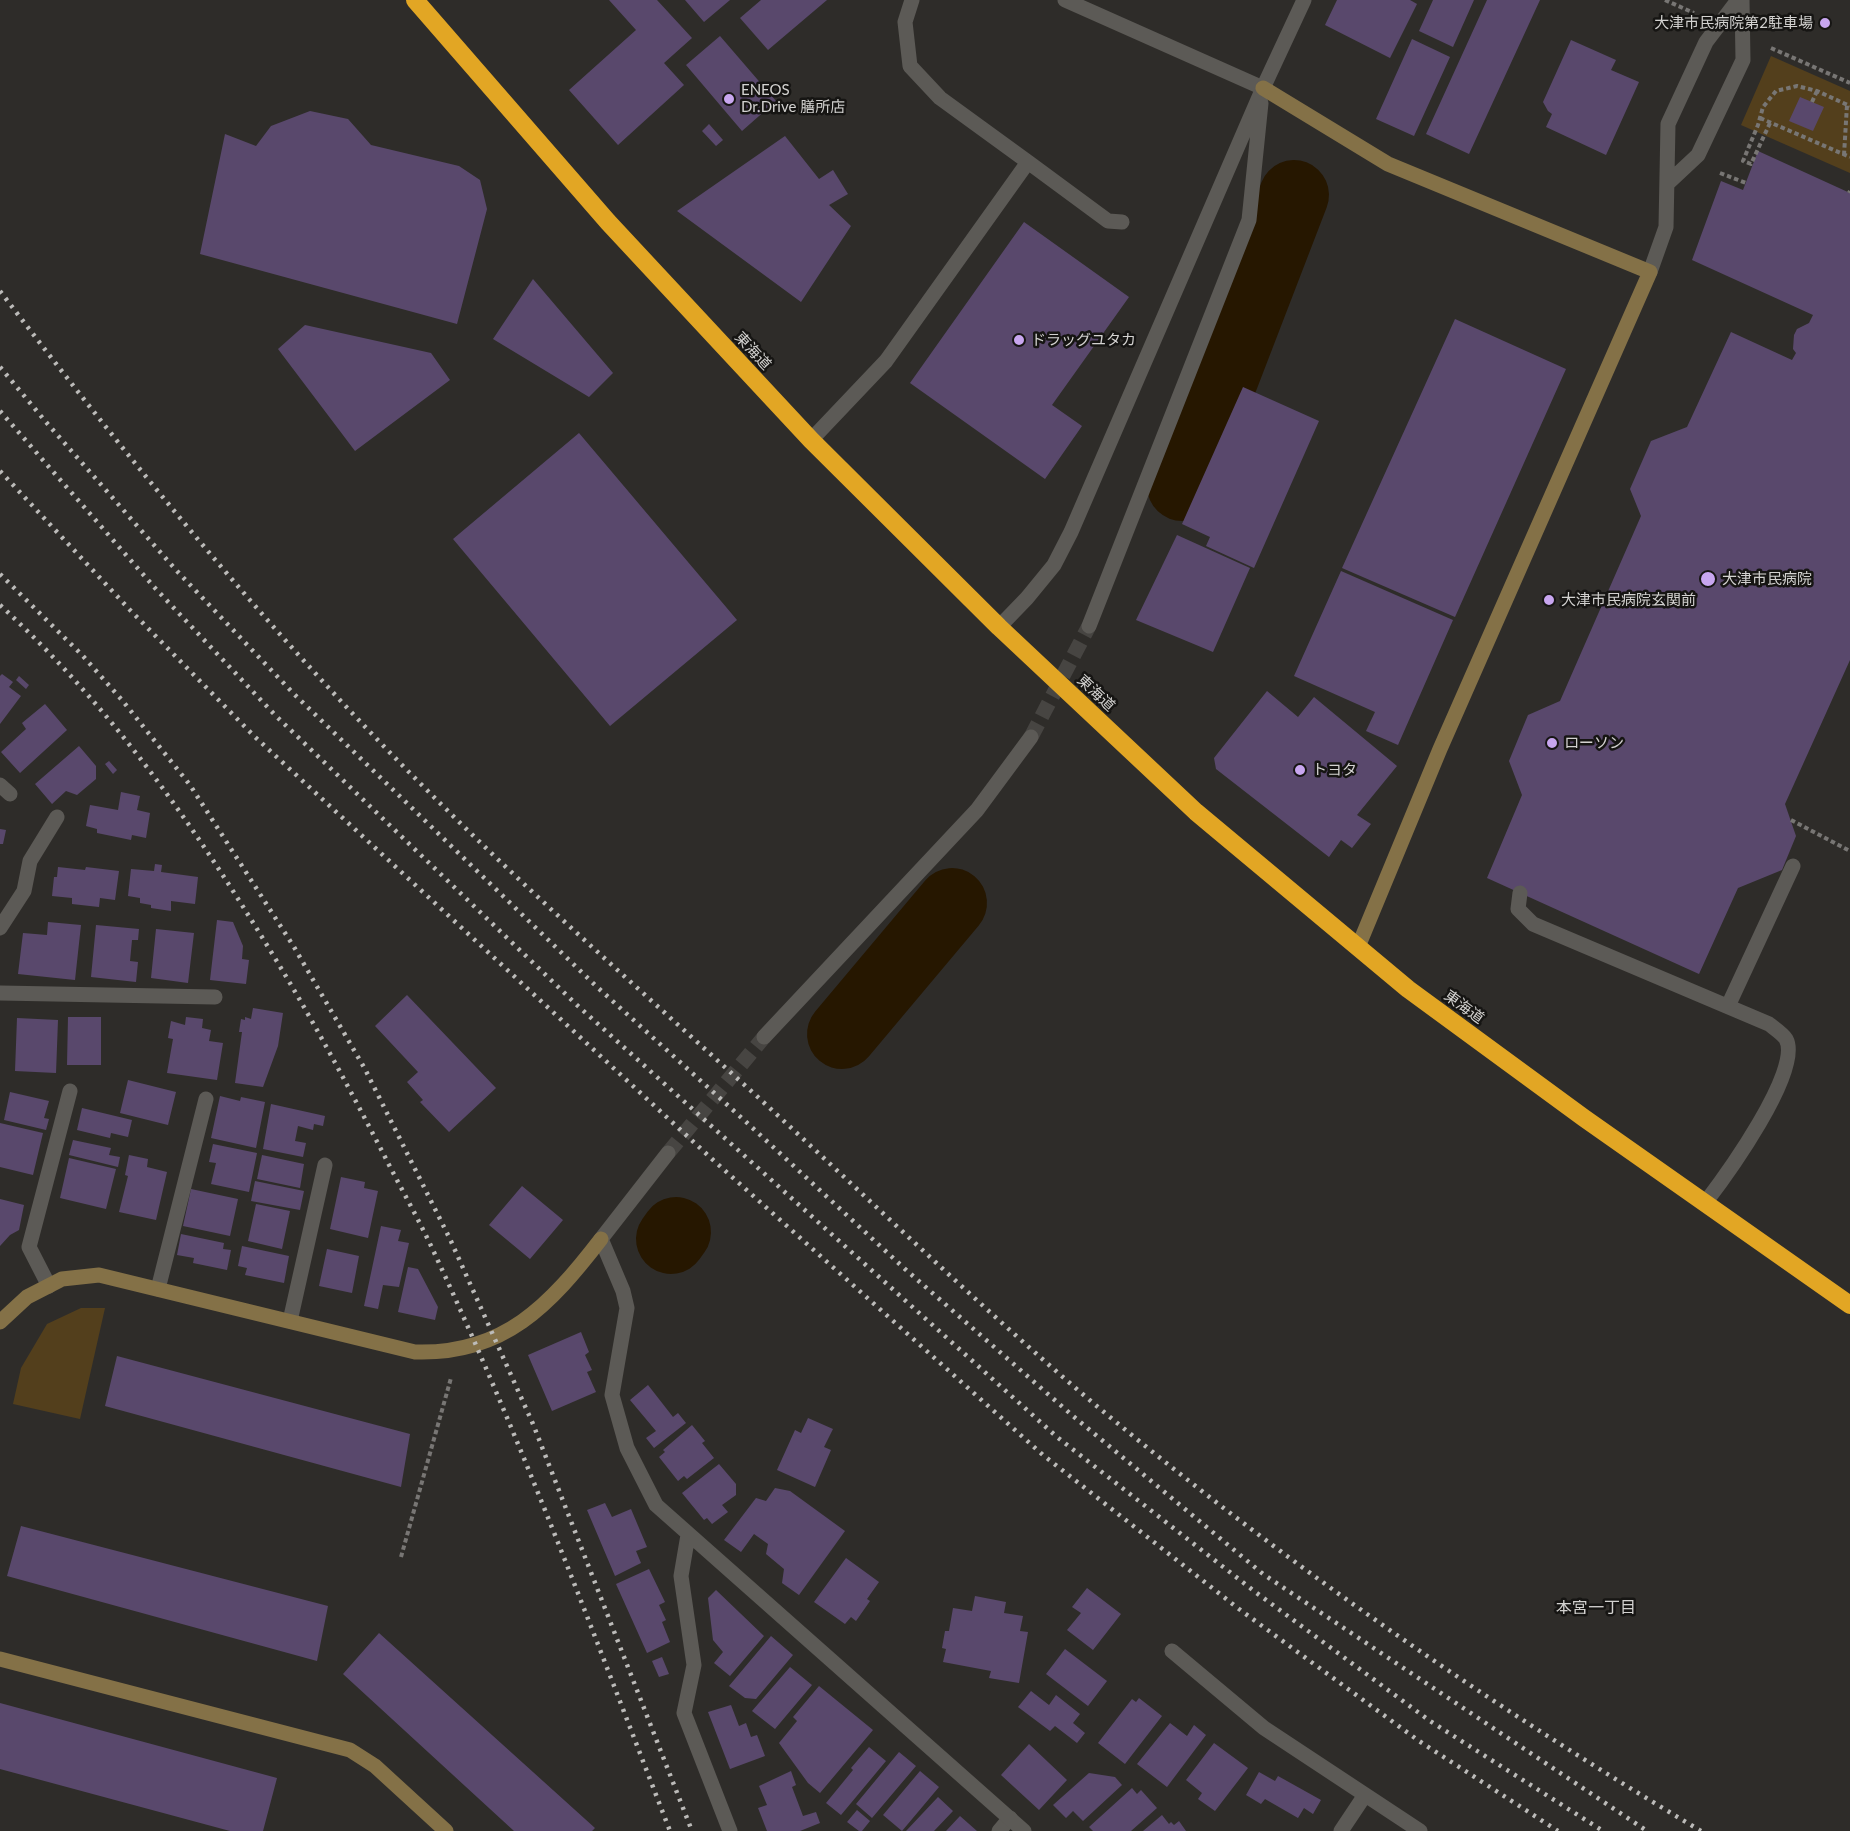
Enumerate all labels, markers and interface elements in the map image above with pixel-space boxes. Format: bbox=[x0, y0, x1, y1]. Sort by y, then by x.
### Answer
place label: 大津市民病院第2駐車場 bbox=[1654, 14, 1813, 32]
marker: 大津市民病院第2駐車場 bbox=[1818, 16, 1832, 30]
place label: ENEOS Dr.Drive 膳所店 bbox=[741, 81, 845, 116]
marker: ENEOS Dr.Drive 膳所店 bbox=[722, 92, 736, 106]
street label: 東海道 bbox=[731, 328, 775, 374]
place label: ドラッグユタカ bbox=[1031, 331, 1136, 349]
marker: ドラッグユタカ bbox=[1012, 333, 1026, 347]
marker: 大津市民病院 bbox=[1699, 570, 1717, 588]
place label: 大津市民病院 bbox=[1722, 570, 1812, 588]
place label: 大津市民病院玄関前 bbox=[1561, 591, 1696, 609]
marker: 大津市民病院玄関前 bbox=[1542, 593, 1556, 607]
street label: 東海道 bbox=[1073, 671, 1119, 715]
place label: ローソン bbox=[1564, 734, 1624, 752]
marker: ローソン bbox=[1545, 736, 1559, 750]
place label: トヨタ bbox=[1312, 761, 1357, 779]
marker: トヨタ bbox=[1293, 763, 1307, 777]
street label: 東海道 bbox=[1441, 986, 1487, 1028]
district label: 本宮一丁目 bbox=[1556, 1598, 1636, 1618]

